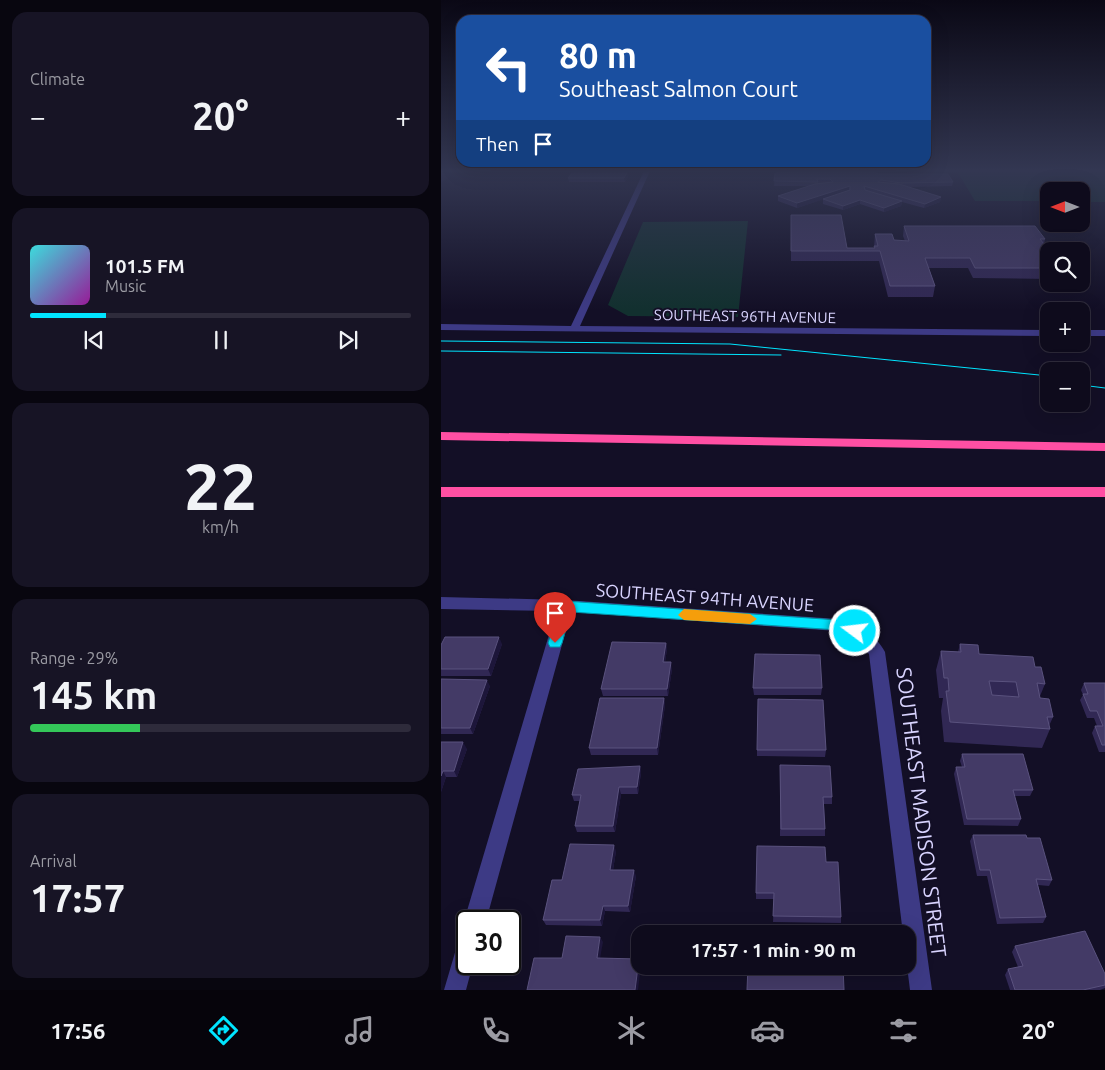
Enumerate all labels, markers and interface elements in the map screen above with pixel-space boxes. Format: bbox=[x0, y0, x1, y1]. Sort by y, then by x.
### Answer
icon: left bbox=[476, 35, 541, 100]
text: 80 m bbox=[559, 35, 637, 75]
text: Climate bbox=[30, 70, 85, 88]
text: Southeast Salmon Court bbox=[559, 76, 798, 101]
text: 20° bbox=[192, 95, 249, 137]
text: − bbox=[30, 101, 46, 132]
text: + bbox=[395, 101, 411, 132]
icon: arrive bbox=[529, 130, 557, 158]
text: Then bbox=[476, 133, 519, 155]
north arrow bbox=[1040, 182, 1090, 232]
map controls bbox=[1040, 182, 1090, 412]
button: search bbox=[1040, 242, 1090, 292]
text: 101.5 FM bbox=[105, 255, 185, 277]
text: Music bbox=[105, 277, 146, 295]
button: + bbox=[1040, 302, 1090, 352]
street label: SOUTHEAST 96TH AVENUE bbox=[654, 306, 836, 326]
icon: previous bbox=[80, 326, 108, 354]
icon: pause bbox=[207, 326, 235, 354]
icon: next bbox=[334, 326, 362, 354]
button: − bbox=[1040, 362, 1090, 412]
text: 22 bbox=[184, 449, 257, 522]
text: km/h bbox=[202, 518, 239, 536]
street label: SOUTHEAST 94TH AVENUE bbox=[595, 579, 815, 615]
pin bbox=[534, 592, 576, 643]
icon: arrive bbox=[541, 599, 569, 627]
position arrow bbox=[828, 604, 880, 656]
text: Range · 29% bbox=[30, 649, 118, 667]
street label: SOUTHEAST MADISON STREET bbox=[892, 666, 952, 959]
text: 145 km bbox=[30, 674, 157, 716]
text: Arrival bbox=[30, 852, 77, 870]
text: 17:57 bbox=[30, 877, 125, 919]
speed limit sign: 30 bbox=[456, 910, 521, 975]
text: 17:57 · 1 min · 90 m bbox=[691, 939, 856, 961]
icon: directions bbox=[206, 1013, 241, 1048]
icon: music bbox=[342, 1013, 377, 1048]
icon: phone bbox=[478, 1013, 513, 1048]
icon: climate bbox=[614, 1013, 649, 1048]
icon: car bbox=[750, 1013, 785, 1048]
icon: filters bbox=[886, 1013, 921, 1048]
text: 17:56 bbox=[50, 1018, 106, 1043]
text: 20° bbox=[1022, 1018, 1054, 1043]

